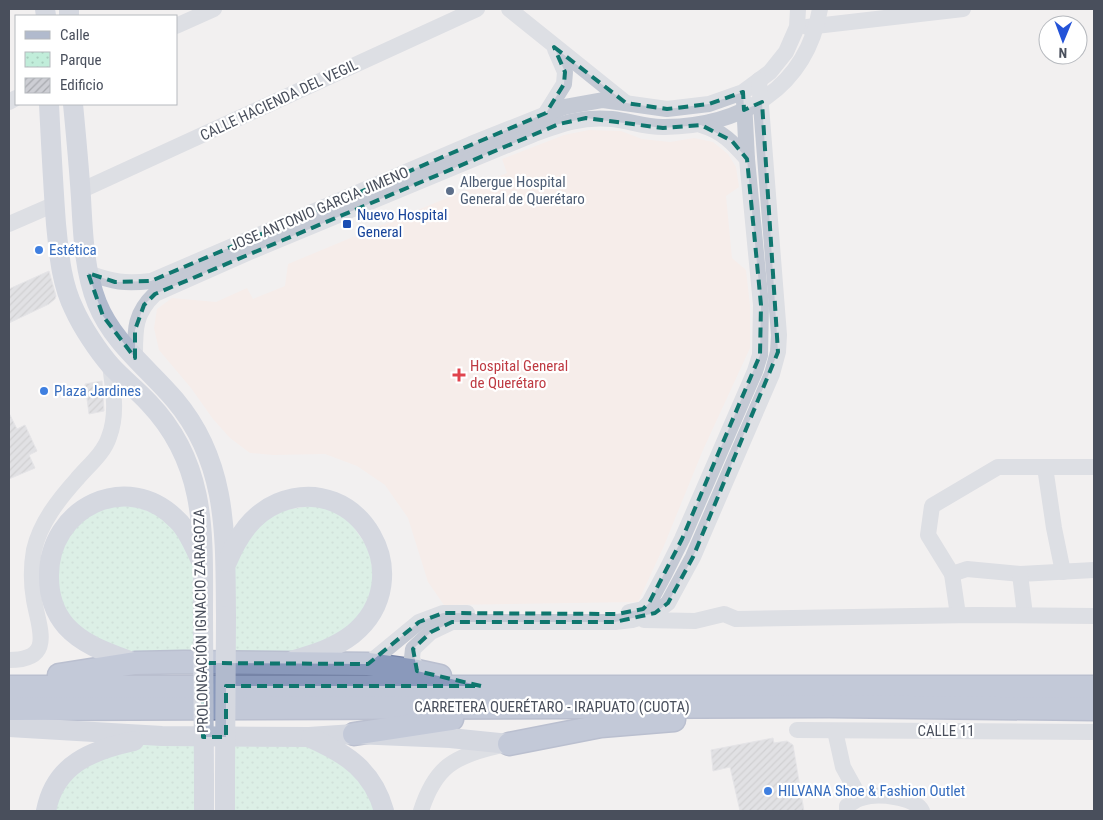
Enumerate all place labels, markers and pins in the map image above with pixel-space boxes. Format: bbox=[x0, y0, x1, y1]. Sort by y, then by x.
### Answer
place label: Albergue Hospital General de Querétaro bbox=[460, 173, 585, 208]
marker: Albergue Hospital General de Querétaro bbox=[444, 185, 456, 197]
place label: Nuevo Hospital General bbox=[357, 206, 447, 241]
marker: Nuevo Hospital General bbox=[341, 218, 353, 230]
place label: Estética bbox=[49, 241, 97, 259]
marker: Estética bbox=[33, 244, 45, 256]
place label: Hospital General de Querétaro bbox=[470, 357, 568, 392]
marker: Hospital General de Querétaro bbox=[452, 368, 466, 382]
place label: Plaza Jardines bbox=[54, 382, 141, 400]
marker: Plaza Jardines bbox=[38, 385, 50, 397]
place label: HILVANA Shoe & Fashion Outlet bbox=[778, 782, 965, 800]
marker: HILVANA Shoe & Fashion Outlet bbox=[762, 785, 774, 797]

